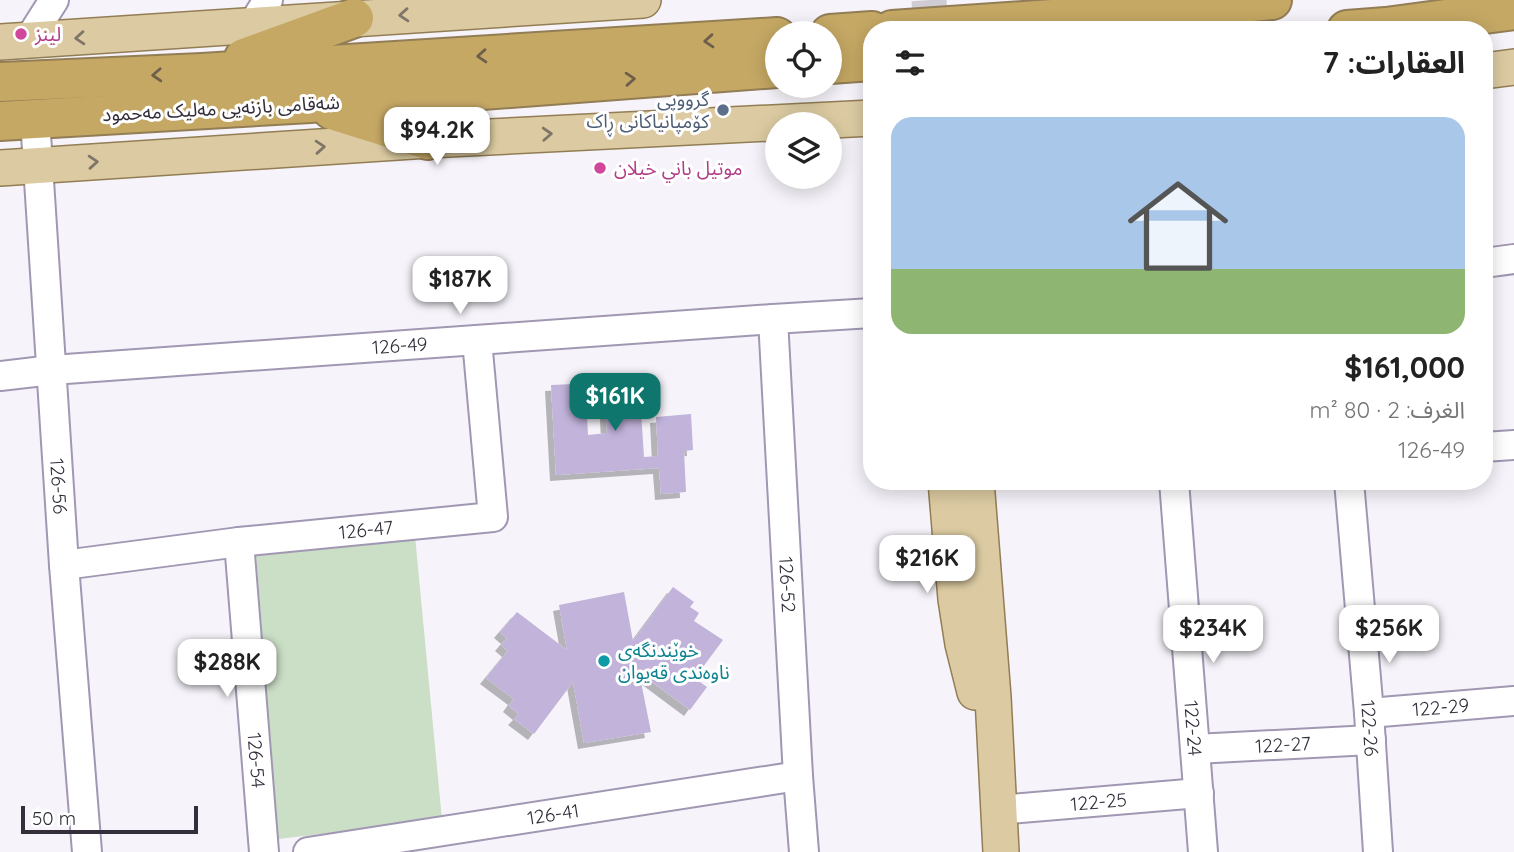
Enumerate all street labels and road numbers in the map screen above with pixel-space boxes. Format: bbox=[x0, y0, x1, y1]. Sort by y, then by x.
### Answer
street label: شەقامی بازنەیی مەلیک مەحمود bbox=[102, 90, 340, 126]
street label: 126-49 bbox=[371, 331, 428, 359]
street label: 126-56 bbox=[45, 458, 73, 515]
street label: 126-47 bbox=[338, 515, 394, 544]
street label: 126-52 bbox=[774, 556, 801, 613]
street label: 122-29 bbox=[1412, 693, 1470, 721]
street label: 122-26 bbox=[1356, 699, 1384, 757]
street label: 122-24 bbox=[1179, 700, 1207, 757]
street label: 122-27 bbox=[1255, 731, 1311, 758]
street label: 126-54 bbox=[242, 732, 271, 789]
street label: 122-25 bbox=[1070, 787, 1128, 816]
street label: 126-41 bbox=[525, 798, 581, 830]

